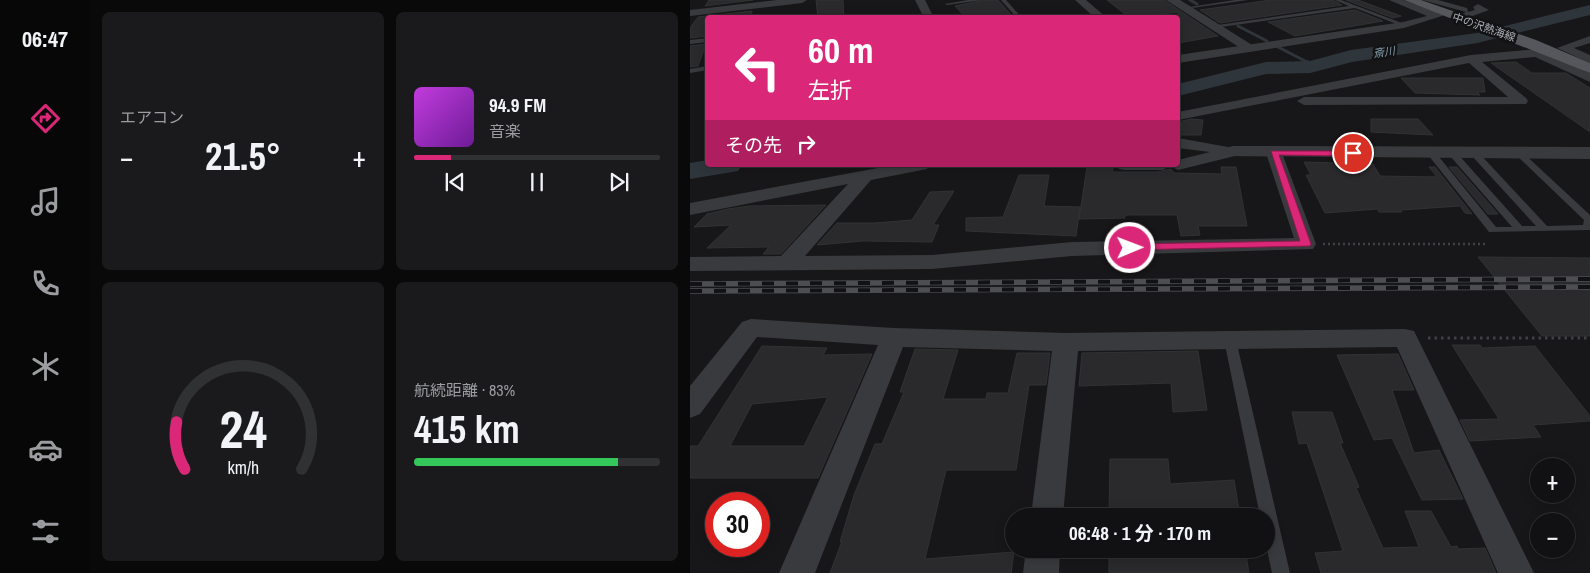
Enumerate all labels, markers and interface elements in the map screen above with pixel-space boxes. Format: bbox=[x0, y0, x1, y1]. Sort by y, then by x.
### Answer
street label: 中の沢熱海線 bbox=[1451, 10, 1517, 44]
text: 06:47 bbox=[22, 24, 68, 54]
text: 60 m bbox=[808, 27, 873, 74]
icon: left bbox=[725, 35, 790, 100]
water label: 斎川 bbox=[1372, 43, 1397, 60]
text: 左折 bbox=[808, 75, 852, 105]
text: 94.9 FM bbox=[489, 92, 546, 118]
icon: directions bbox=[28, 101, 63, 136]
text: エアコン bbox=[120, 106, 184, 128]
text: 音楽 bbox=[489, 120, 521, 142]
icon: right bbox=[792, 130, 820, 158]
text: 21.5° bbox=[205, 131, 281, 182]
text: その先 bbox=[725, 132, 782, 158]
pin bbox=[1332, 132, 1374, 174]
text: − bbox=[120, 138, 133, 176]
text: + bbox=[353, 138, 366, 176]
icon: arrive bbox=[1339, 139, 1367, 167]
icon: previous bbox=[441, 168, 469, 196]
icon: pause bbox=[523, 168, 551, 196]
icon: next bbox=[605, 168, 633, 196]
icon: music bbox=[28, 184, 63, 219]
position arrow bbox=[1103, 221, 1155, 273]
icon: phone bbox=[28, 266, 63, 301]
icon: climate bbox=[28, 349, 63, 384]
text: 航続距離 · 83% bbox=[414, 379, 515, 401]
text: 24 bbox=[219, 394, 267, 464]
text: 415 km bbox=[414, 404, 520, 455]
icon: car bbox=[28, 432, 63, 467]
text: km/h bbox=[227, 456, 259, 480]
map controls bbox=[1530, 458, 1575, 558]
button: + bbox=[1530, 458, 1575, 503]
speed limit sign: 30 bbox=[705, 492, 770, 557]
button: − bbox=[1530, 513, 1575, 558]
icon: filters bbox=[28, 514, 63, 549]
text: 06:48 · 1 分 · 170 m bbox=[1069, 520, 1211, 546]

